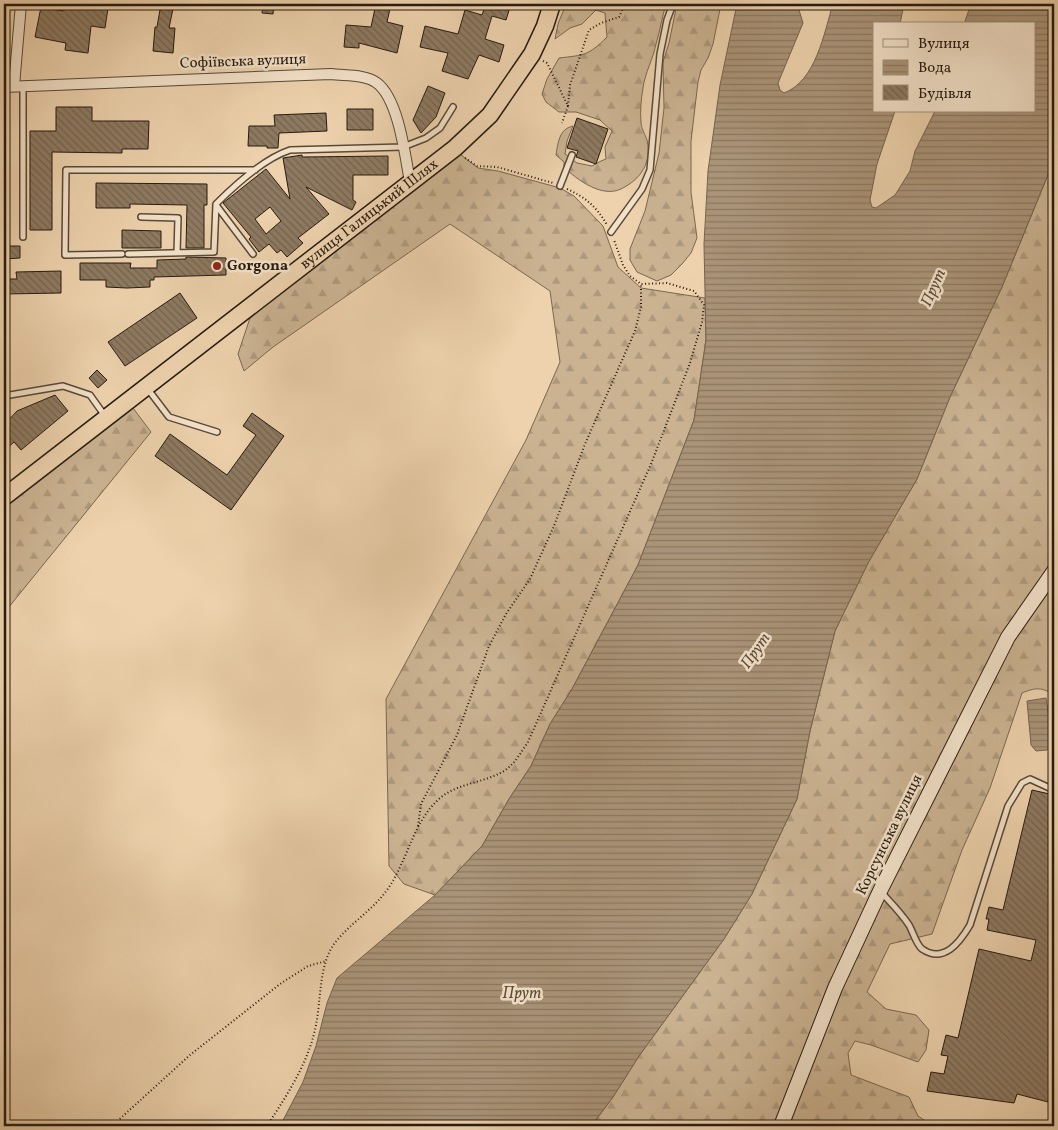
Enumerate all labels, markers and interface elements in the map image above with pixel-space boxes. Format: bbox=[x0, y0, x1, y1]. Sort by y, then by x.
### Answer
legend bbox=[873, 22, 1036, 112]
text: Вулиця bbox=[918, 34, 970, 55]
street label: Софіївська вулиця bbox=[179, 49, 307, 75]
text: Вода bbox=[918, 58, 951, 79]
text: Будівля bbox=[918, 84, 972, 105]
street label: вулиця Галицький Шлях bbox=[296, 154, 443, 274]
place label: Gorgona bbox=[227, 256, 288, 277]
marker: Gorgona bbox=[211, 260, 223, 272]
water label: Прут bbox=[916, 266, 952, 310]
water label: Прут bbox=[736, 629, 776, 673]
street label: Корсунська вулиця bbox=[852, 771, 928, 899]
water label: Прут bbox=[503, 983, 541, 1005]

